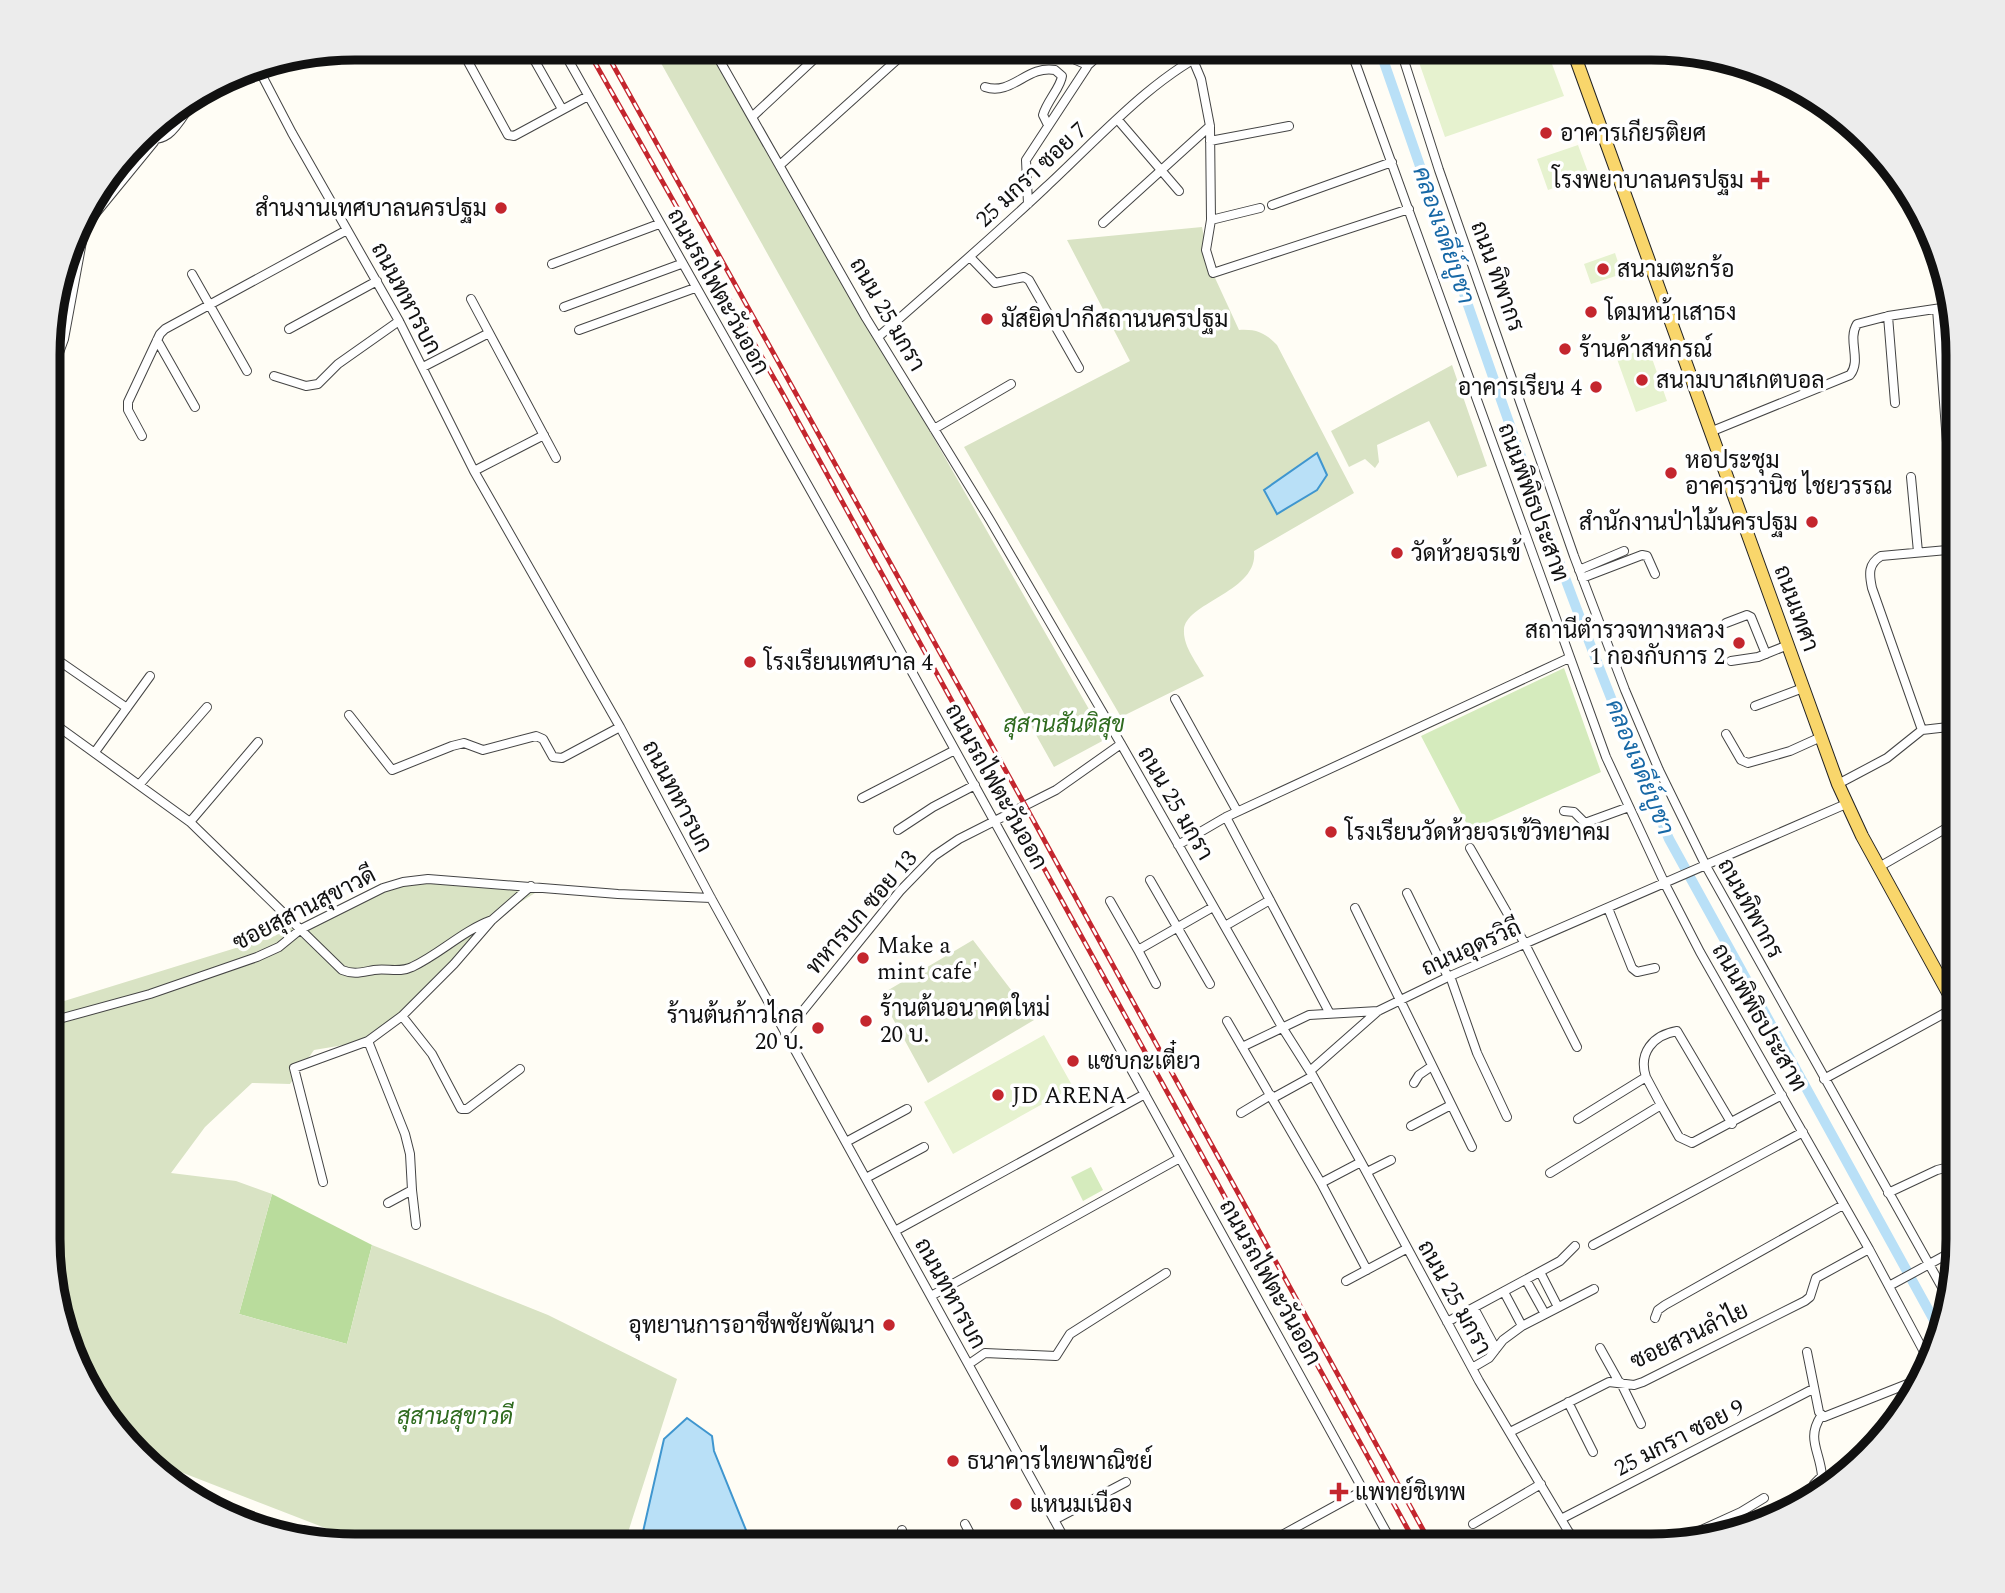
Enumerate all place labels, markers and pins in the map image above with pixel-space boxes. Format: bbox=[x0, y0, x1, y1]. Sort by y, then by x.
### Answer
place label: อาคารเกียรติยศ bbox=[1560, 117, 1706, 152]
marker: อาคารเกียรติยศ bbox=[1538, 125, 1554, 141]
place label: โรงพยาบาลนครปฐม bbox=[1550, 164, 1744, 199]
marker: โรงพยาบาลนครปฐม bbox=[1750, 170, 1770, 190]
place label: สำนงานเทศบาลนครปฐม bbox=[255, 192, 487, 227]
marker: สำนงานเทศบาลนครปฐม bbox=[493, 200, 509, 216]
place label: สนามตะกร้อ bbox=[1617, 253, 1734, 288]
marker: สนามตะกร้อ bbox=[1595, 261, 1611, 277]
place label: โดมหน้าเสาธง bbox=[1603, 296, 1736, 331]
place label: มัสยิดปากีสถานนครปฐม bbox=[1001, 303, 1228, 338]
marker: โดมหน้าเสาธง bbox=[1583, 304, 1599, 320]
marker: มัสยิดปากีสถานนครปฐม bbox=[979, 311, 995, 327]
place label: ร้านค้าสหกรณ์ bbox=[1579, 333, 1712, 368]
marker: ร้านค้าสหกรณ์ bbox=[1557, 341, 1573, 357]
place label: สนามบาสเกตบอล bbox=[1656, 364, 1825, 399]
place label: อาคารเรียน 4 bbox=[1458, 371, 1582, 406]
marker: สนามบาสเกตบอล bbox=[1634, 372, 1650, 388]
marker: อาคารเรียน 4 bbox=[1588, 379, 1604, 395]
place label: หอประชุม อาคารวานิช ไชยวรรณ bbox=[1685, 444, 1892, 505]
marker: หอประชุม อาคารวานิช ไชยวรรณ bbox=[1663, 465, 1679, 481]
place label: สำนักงานป่าไม้นครปฐม bbox=[1579, 506, 1798, 541]
marker: สำนักงานป่าไม้นครปฐม bbox=[1804, 514, 1820, 530]
place label: วัดห้วยจรเข้ bbox=[1411, 537, 1522, 572]
marker: วัดห้วยจรเข้ bbox=[1389, 545, 1405, 561]
place label: สถานีตำรวจทางหลวง 1 กองกับการ 2 bbox=[1525, 614, 1725, 675]
marker: สถานีตำรวจทางหลวง 1 กองกับการ 2 bbox=[1731, 635, 1747, 651]
place label: โรงเรียนเทศบาล 4 bbox=[762, 646, 934, 681]
marker: โรงเรียนเทศบาล 4 bbox=[742, 654, 758, 670]
place label: โรงเรียนวัดห้วยจรเข้วิทยาคม bbox=[1343, 816, 1610, 851]
marker: โรงเรียนวัดห้วยจรเข้วิทยาคม bbox=[1323, 824, 1339, 840]
place label: Make a mint cafe' bbox=[877, 929, 978, 990]
marker: Make a mint cafe' bbox=[855, 950, 871, 966]
place label: ร้านต้นอนาคตใหม่ 20 บ. bbox=[880, 992, 1050, 1053]
place label: ร้านต้นก้าวไกล 20 บ. bbox=[667, 999, 804, 1060]
marker: ร้านต้นอนาคตใหม่ 20 บ. bbox=[858, 1013, 874, 1029]
marker: ร้านต้นก้าวไกล 20 บ. bbox=[810, 1020, 826, 1036]
place label: แซบกะเตี๋ยว bbox=[1087, 1039, 1201, 1080]
marker: แซบกะเตี๋ยว bbox=[1065, 1053, 1081, 1069]
place label: JD ARENA bbox=[1012, 1079, 1127, 1114]
marker: JD ARENA bbox=[990, 1087, 1006, 1103]
place label: อุทยานการอาชีพชัยพัฒนา bbox=[628, 1309, 875, 1344]
marker: อุทยานการอาชีพชัยพัฒนา bbox=[881, 1317, 897, 1333]
place label: ธนาคารไทยพาณิชย์ bbox=[967, 1445, 1153, 1480]
marker: ธนาคารไทยพาณิชย์ bbox=[945, 1453, 961, 1469]
place label: แพทย์ชิเทพ bbox=[1355, 1476, 1466, 1511]
marker: แพทย์ชิเทพ bbox=[1329, 1482, 1349, 1502]
place label: แหนมเนือง bbox=[1030, 1488, 1132, 1523]
marker: แหนมเนือง bbox=[1008, 1496, 1024, 1512]

